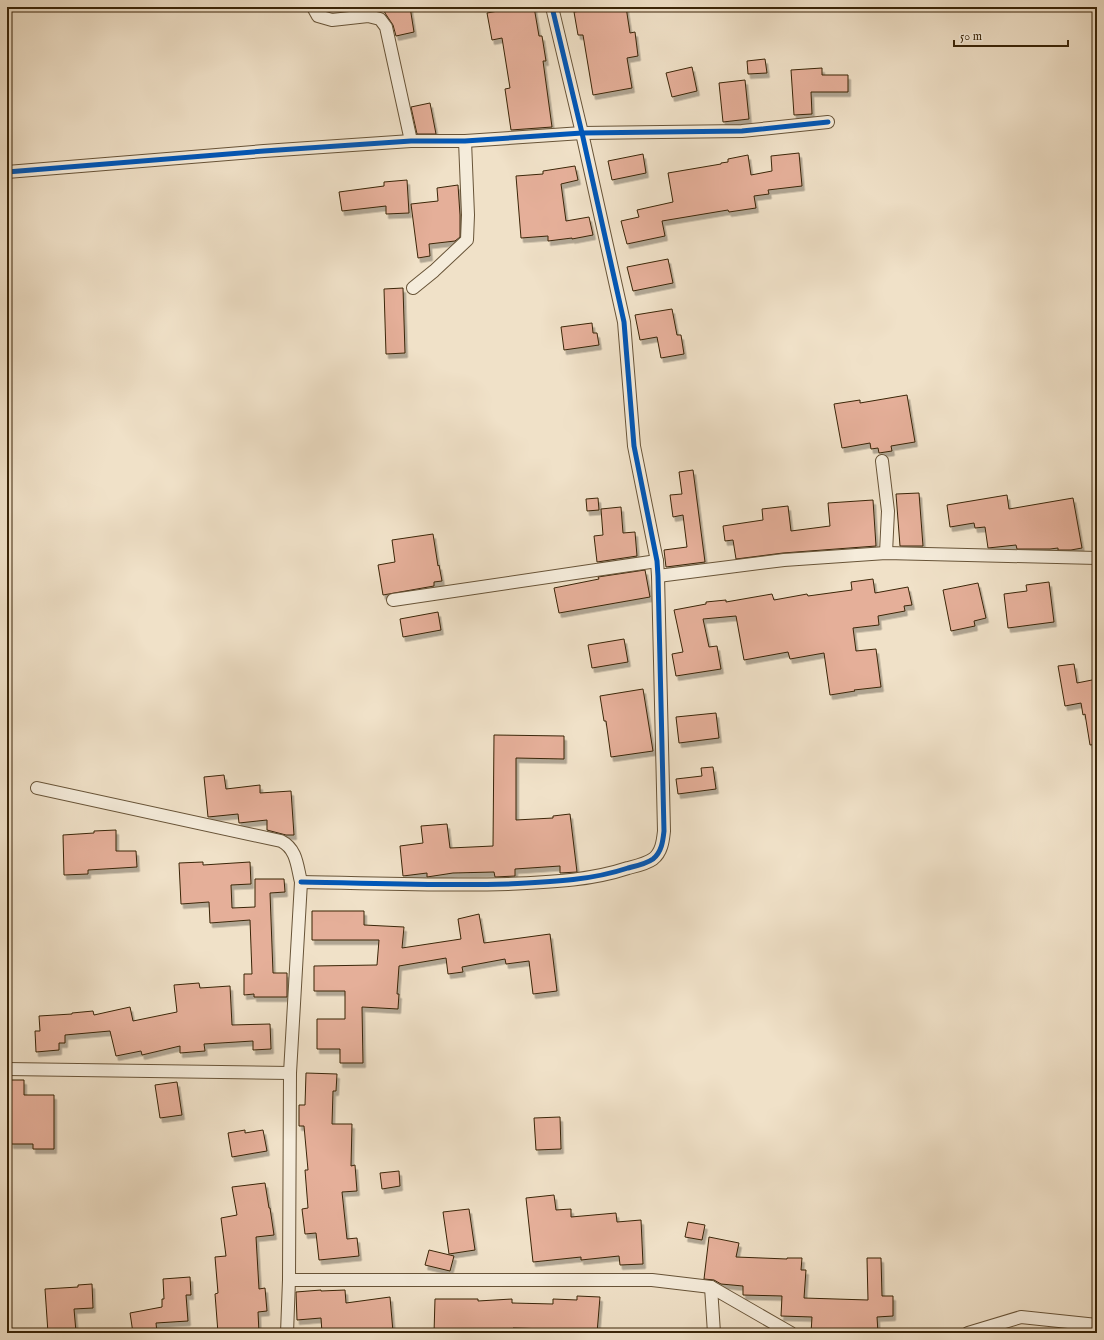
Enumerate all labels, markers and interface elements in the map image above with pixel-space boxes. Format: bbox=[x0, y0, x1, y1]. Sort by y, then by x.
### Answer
scale bar bbox=[954, 22, 1068, 48]
text: 50 m bbox=[960, 29, 982, 44]

